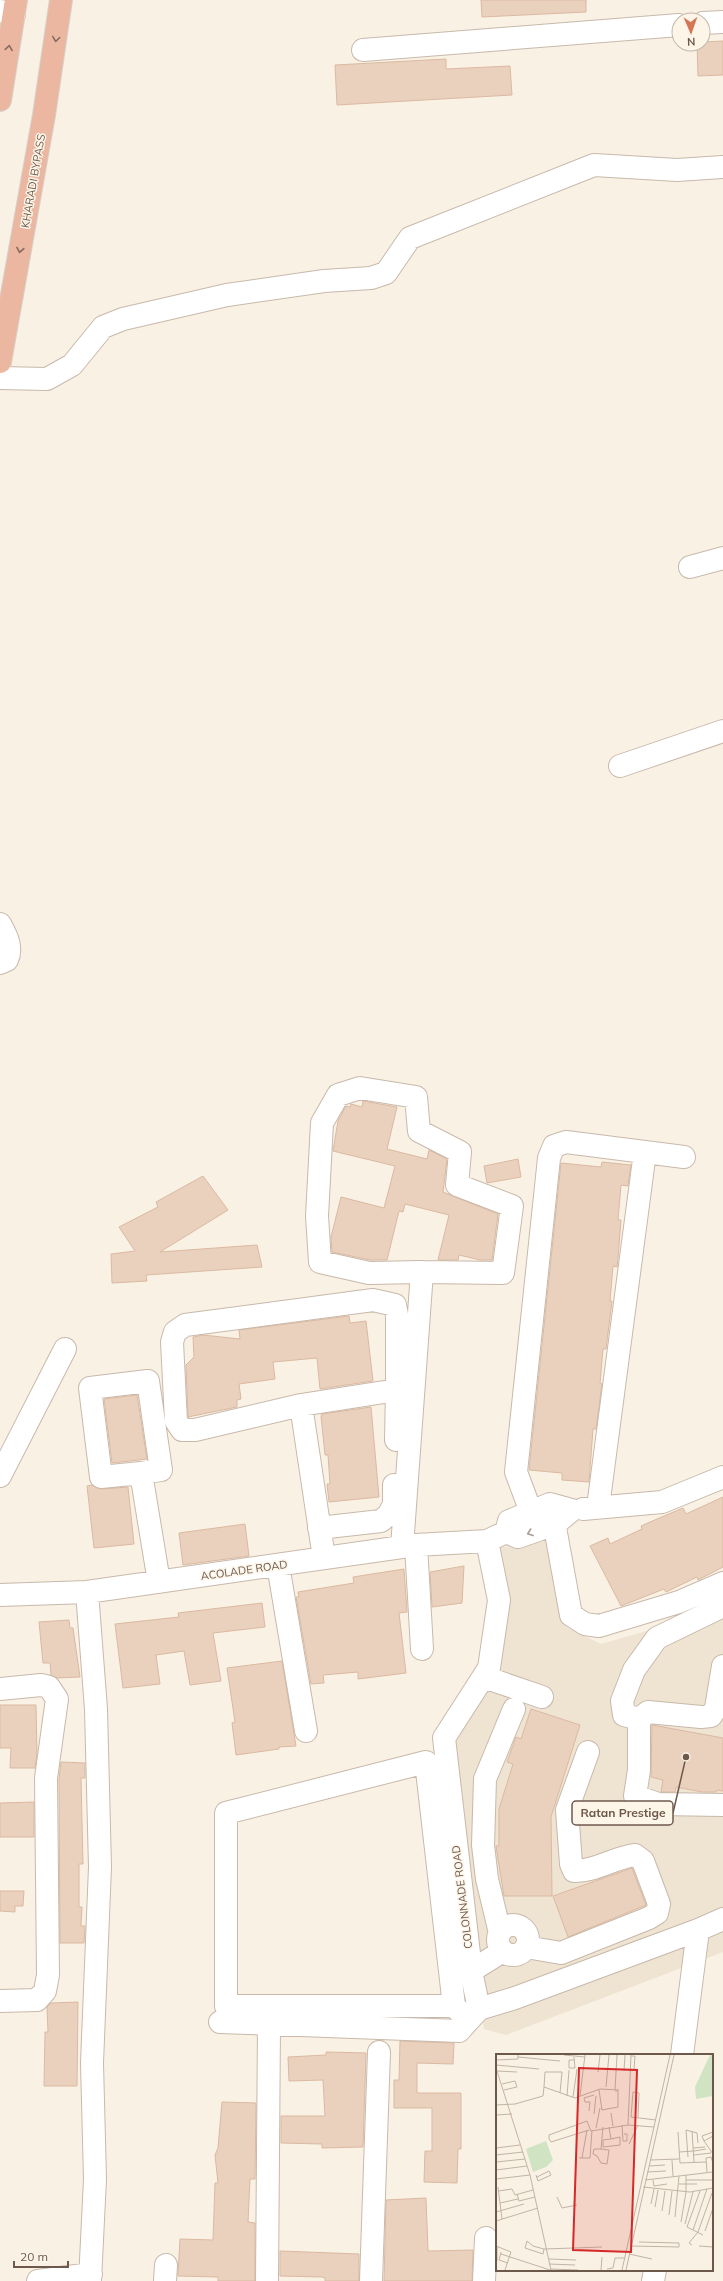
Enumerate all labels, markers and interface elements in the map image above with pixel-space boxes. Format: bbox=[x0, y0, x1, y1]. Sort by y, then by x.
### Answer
north arrow bbox=[671, 12, 711, 52]
text: N bbox=[687, 35, 696, 49]
one-way arrow bbox=[52, 36, 61, 42]
one-way arrow bbox=[4, 45, 12, 51]
street label: KHARADI BYPASS bbox=[18, 133, 48, 229]
one-way arrow bbox=[16, 246, 25, 253]
one-way arrow bbox=[527, 1528, 534, 1536]
street label: ACOLADE ROAD bbox=[200, 1557, 288, 1583]
callout: Ratan Prestige bbox=[572, 1801, 673, 1825]
text: Ratan Prestige bbox=[580, 1805, 666, 1820]
street label: COLONNADE ROAD bbox=[449, 1844, 475, 1950]
inset map bbox=[496, 2054, 713, 2271]
scale bar bbox=[14, 2243, 68, 2269]
text: 20 m bbox=[20, 2249, 48, 2264]

